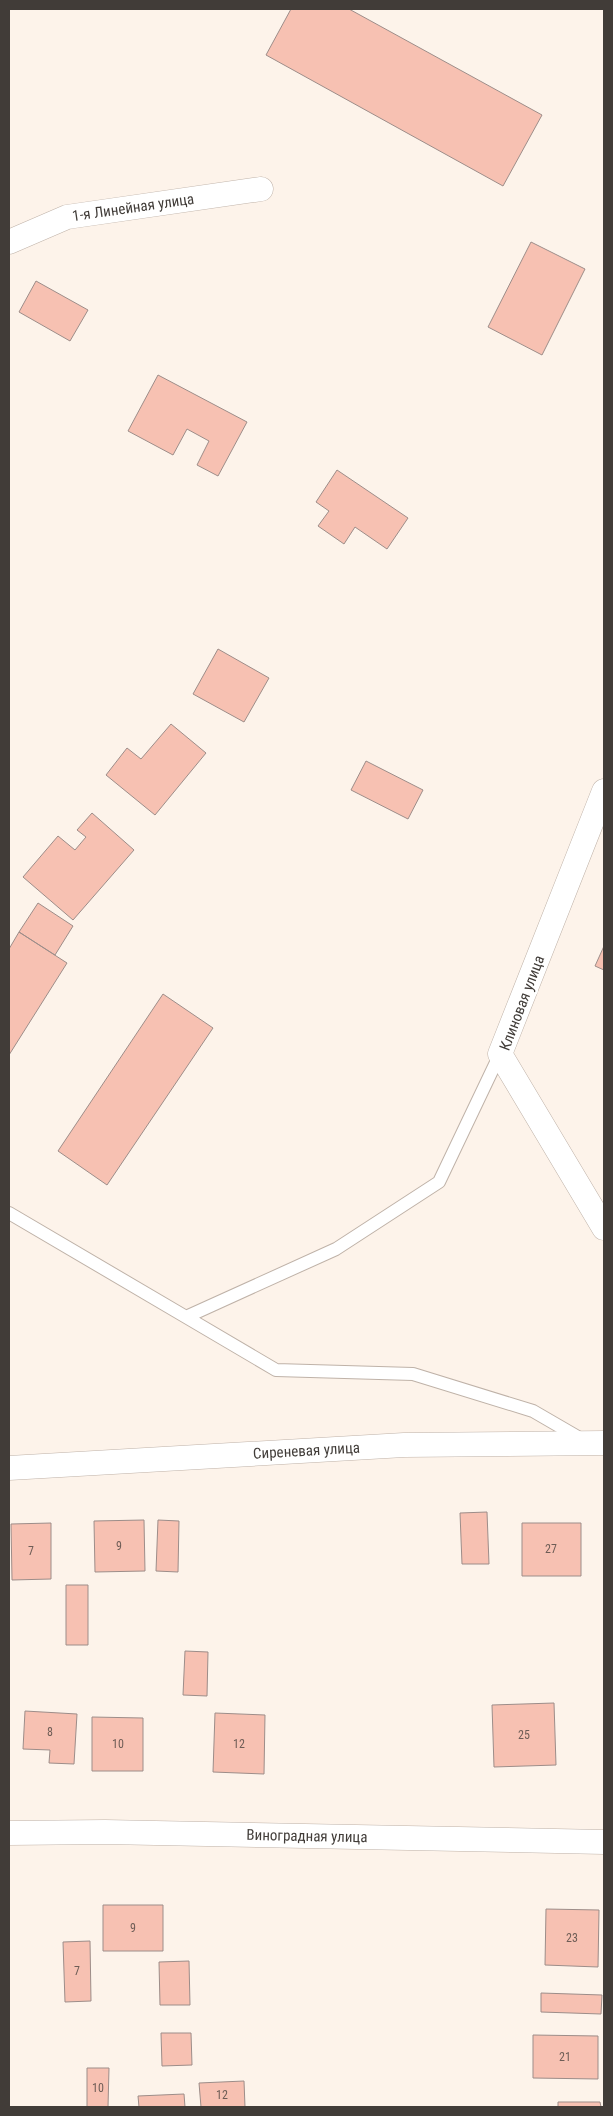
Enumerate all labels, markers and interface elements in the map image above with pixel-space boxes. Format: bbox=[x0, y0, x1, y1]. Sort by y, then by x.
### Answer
street label: 1-я Линейная улица bbox=[71, 190, 195, 225]
street label: Клиновая улица bbox=[496, 953, 548, 1053]
street label: Сиреневая улица bbox=[253, 1439, 360, 1463]
house number: 9 bbox=[116, 1539, 122, 1553]
house number: 27 bbox=[545, 1542, 557, 1556]
house number: 7 bbox=[28, 1544, 34, 1558]
house number: 8 bbox=[47, 1725, 53, 1739]
house number: 25 bbox=[518, 1728, 530, 1742]
house number: 10 bbox=[112, 1737, 124, 1751]
house number: 12 bbox=[233, 1737, 245, 1751]
street label: Виноградная улица bbox=[246, 1826, 368, 1846]
house number: 9 bbox=[130, 1921, 136, 1935]
house number: 23 bbox=[566, 1931, 578, 1945]
house number: 7 bbox=[74, 1964, 80, 1978]
house number: 21 bbox=[559, 2050, 571, 2064]
house number: 10 bbox=[92, 2081, 104, 2095]
house number: 12 bbox=[216, 2088, 228, 2102]

